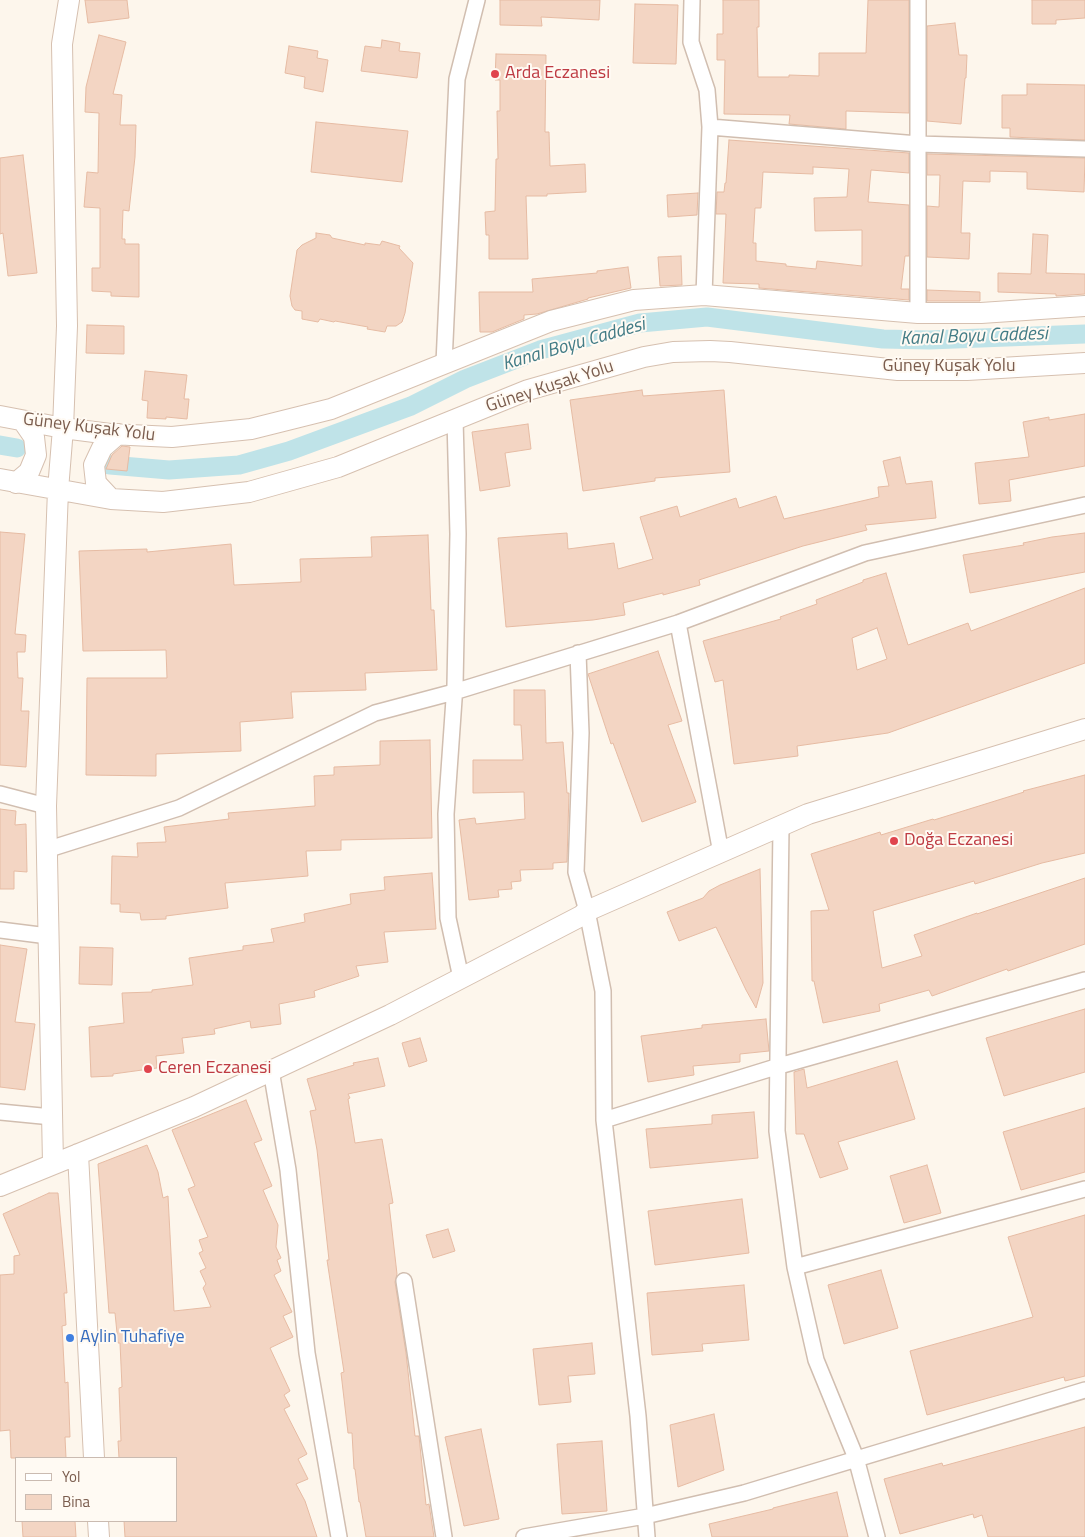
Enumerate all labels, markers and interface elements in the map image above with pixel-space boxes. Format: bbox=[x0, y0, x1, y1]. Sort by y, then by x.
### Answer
place label: Arda Eczanesi bbox=[505, 63, 610, 85]
marker: Arda Eczanesi bbox=[489, 68, 501, 80]
water label: Kanal Boyu Caddesi bbox=[500, 314, 648, 376]
water label: Kanal Boyu Caddesi bbox=[900, 323, 1048, 351]
street label: Güney Kuşak Yolu bbox=[483, 356, 617, 418]
street label: Güney Kuşak Yolu bbox=[882, 356, 1016, 378]
street label: Güney Kuşak Yolu bbox=[22, 409, 156, 447]
place label: Doğa Eczanesi bbox=[904, 830, 1013, 852]
marker: Doğa Eczanesi bbox=[888, 835, 900, 847]
place label: Ceren Eczanesi bbox=[158, 1058, 271, 1080]
marker: Ceren Eczanesi bbox=[142, 1063, 154, 1075]
place label: Aylin Tuhafiye bbox=[80, 1327, 184, 1349]
marker: Aylin Tuhafiye bbox=[64, 1332, 76, 1344]
legend bbox=[15, 1457, 178, 1522]
text: Yol bbox=[62, 1465, 80, 1488]
text: Bina bbox=[62, 1490, 90, 1513]

